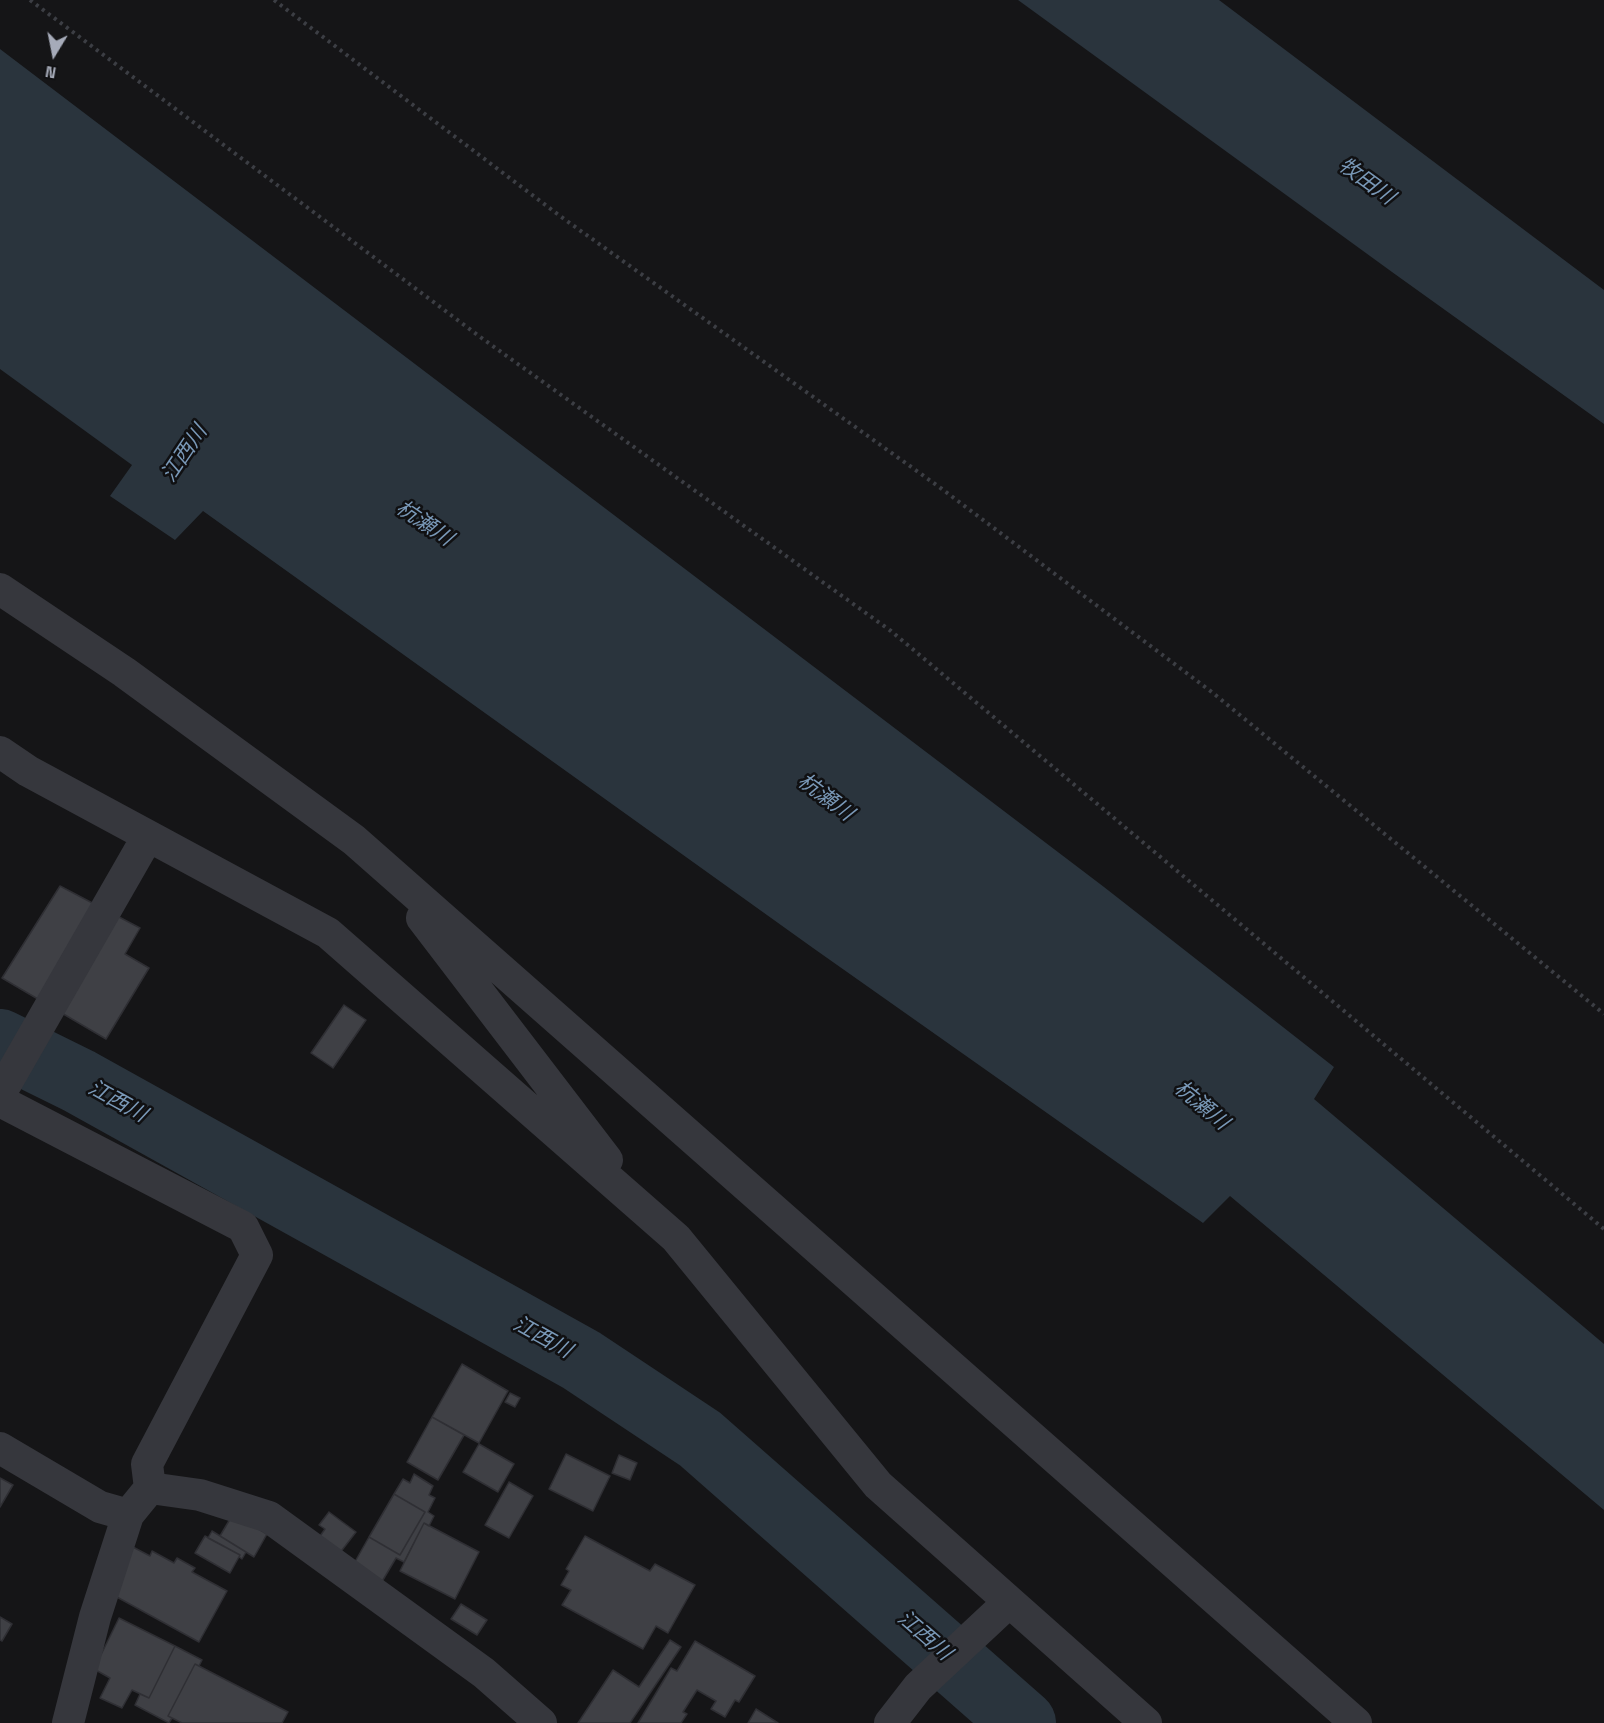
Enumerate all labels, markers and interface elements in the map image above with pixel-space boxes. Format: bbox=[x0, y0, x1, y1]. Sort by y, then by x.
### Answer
north arrow bbox=[24, 24, 84, 84]
text: N bbox=[44, 61, 58, 83]
water label: 牧田川 bbox=[1333, 153, 1399, 211]
water label: 江西川 bbox=[157, 421, 213, 487]
water label: 杭瀬川 bbox=[391, 496, 457, 552]
water label: 杭瀬川 bbox=[792, 769, 858, 827]
water label: 江西川 bbox=[83, 1076, 151, 1128]
water label: 杭瀬川 bbox=[1169, 1076, 1233, 1136]
water label: 江西川 bbox=[508, 1312, 576, 1364]
water label: 江西川 bbox=[892, 1606, 956, 1666]

